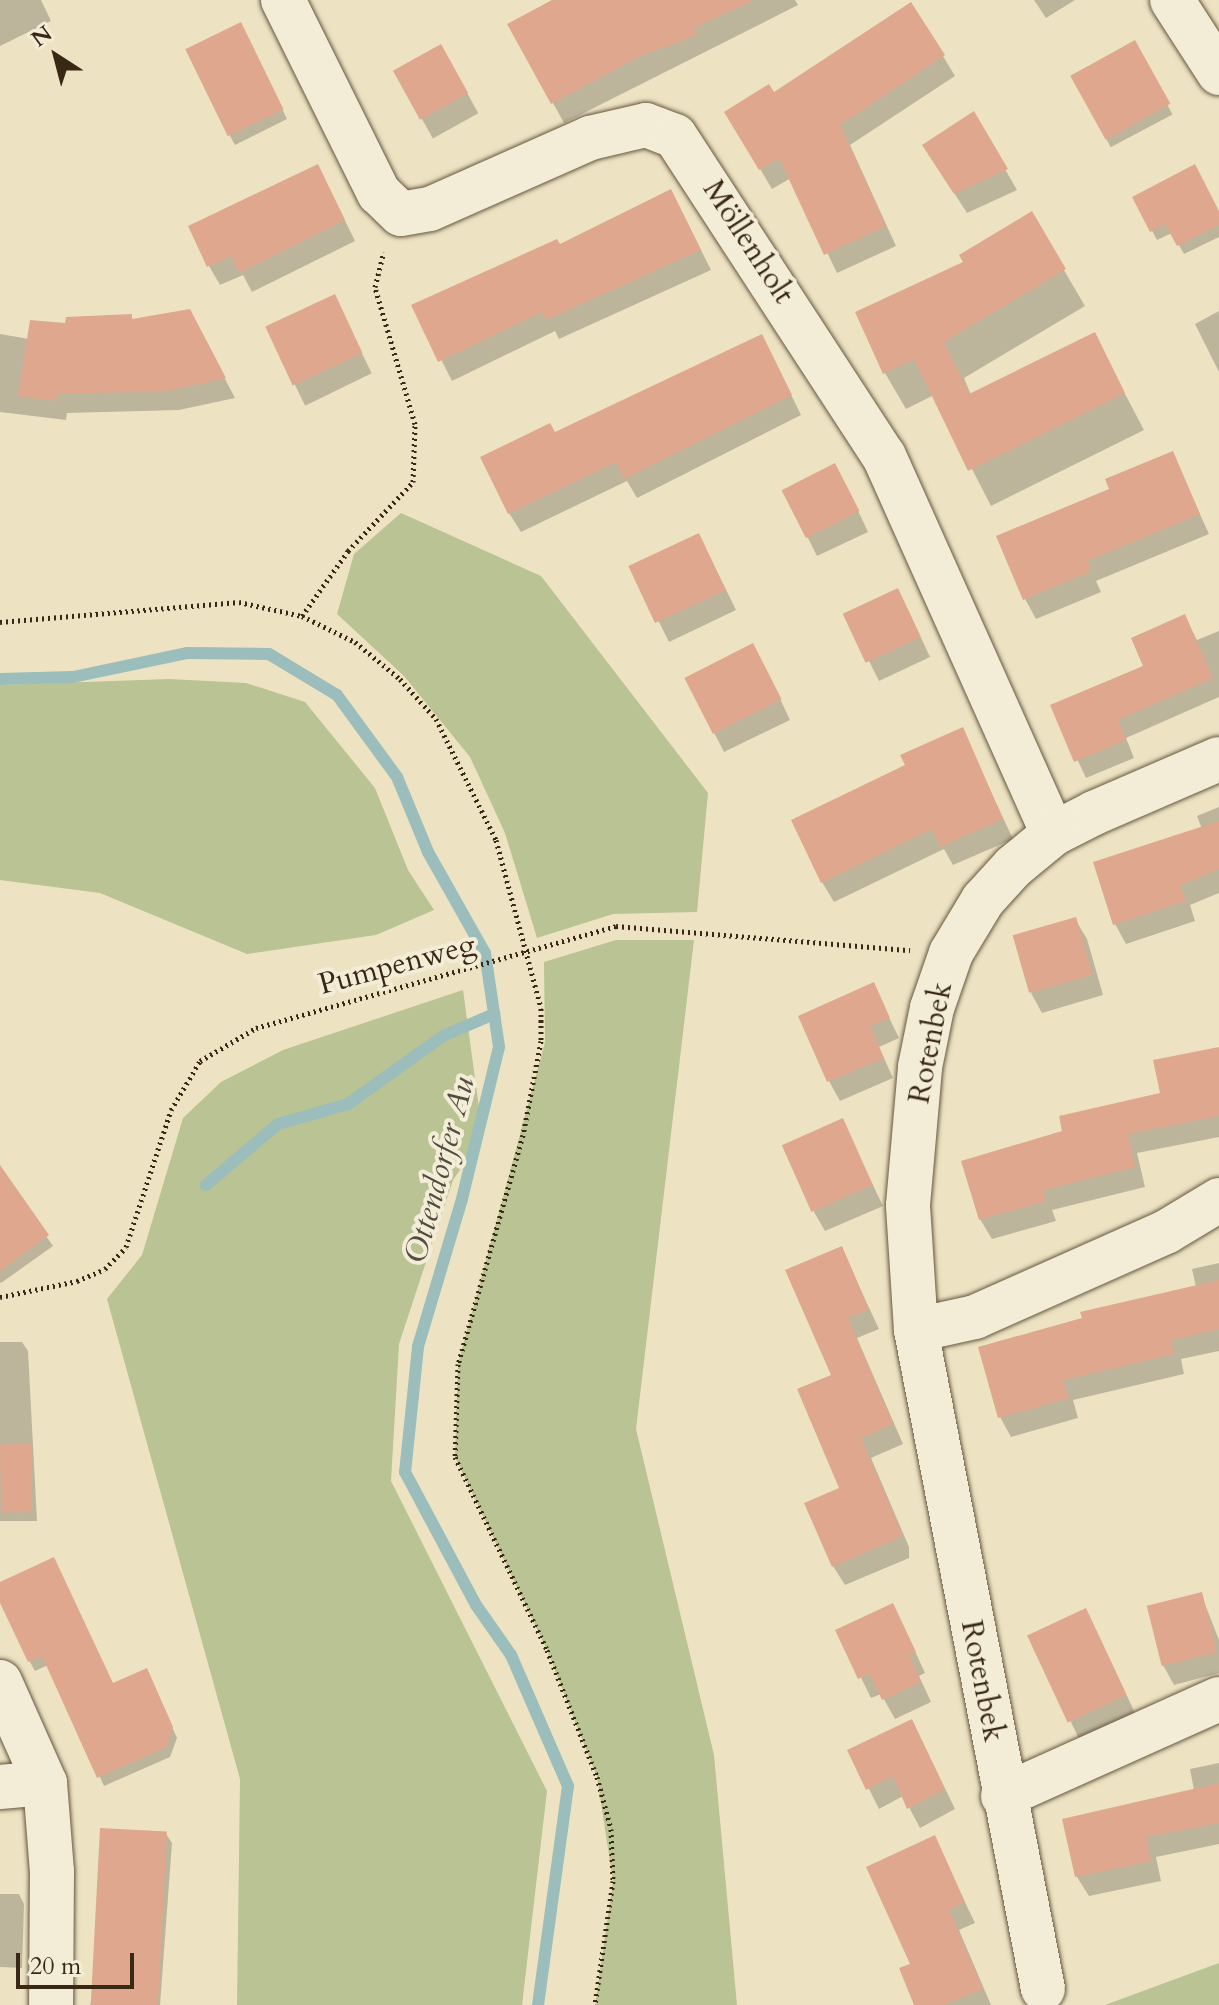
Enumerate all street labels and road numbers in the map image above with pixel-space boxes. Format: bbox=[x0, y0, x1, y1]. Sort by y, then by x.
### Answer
street label: Möllenholt bbox=[695, 173, 801, 311]
street label: Pumpenweg bbox=[315, 927, 479, 1003]
street label: Rotenbek bbox=[902, 979, 960, 1107]
street label: Rotenbek bbox=[953, 1617, 1011, 1745]

